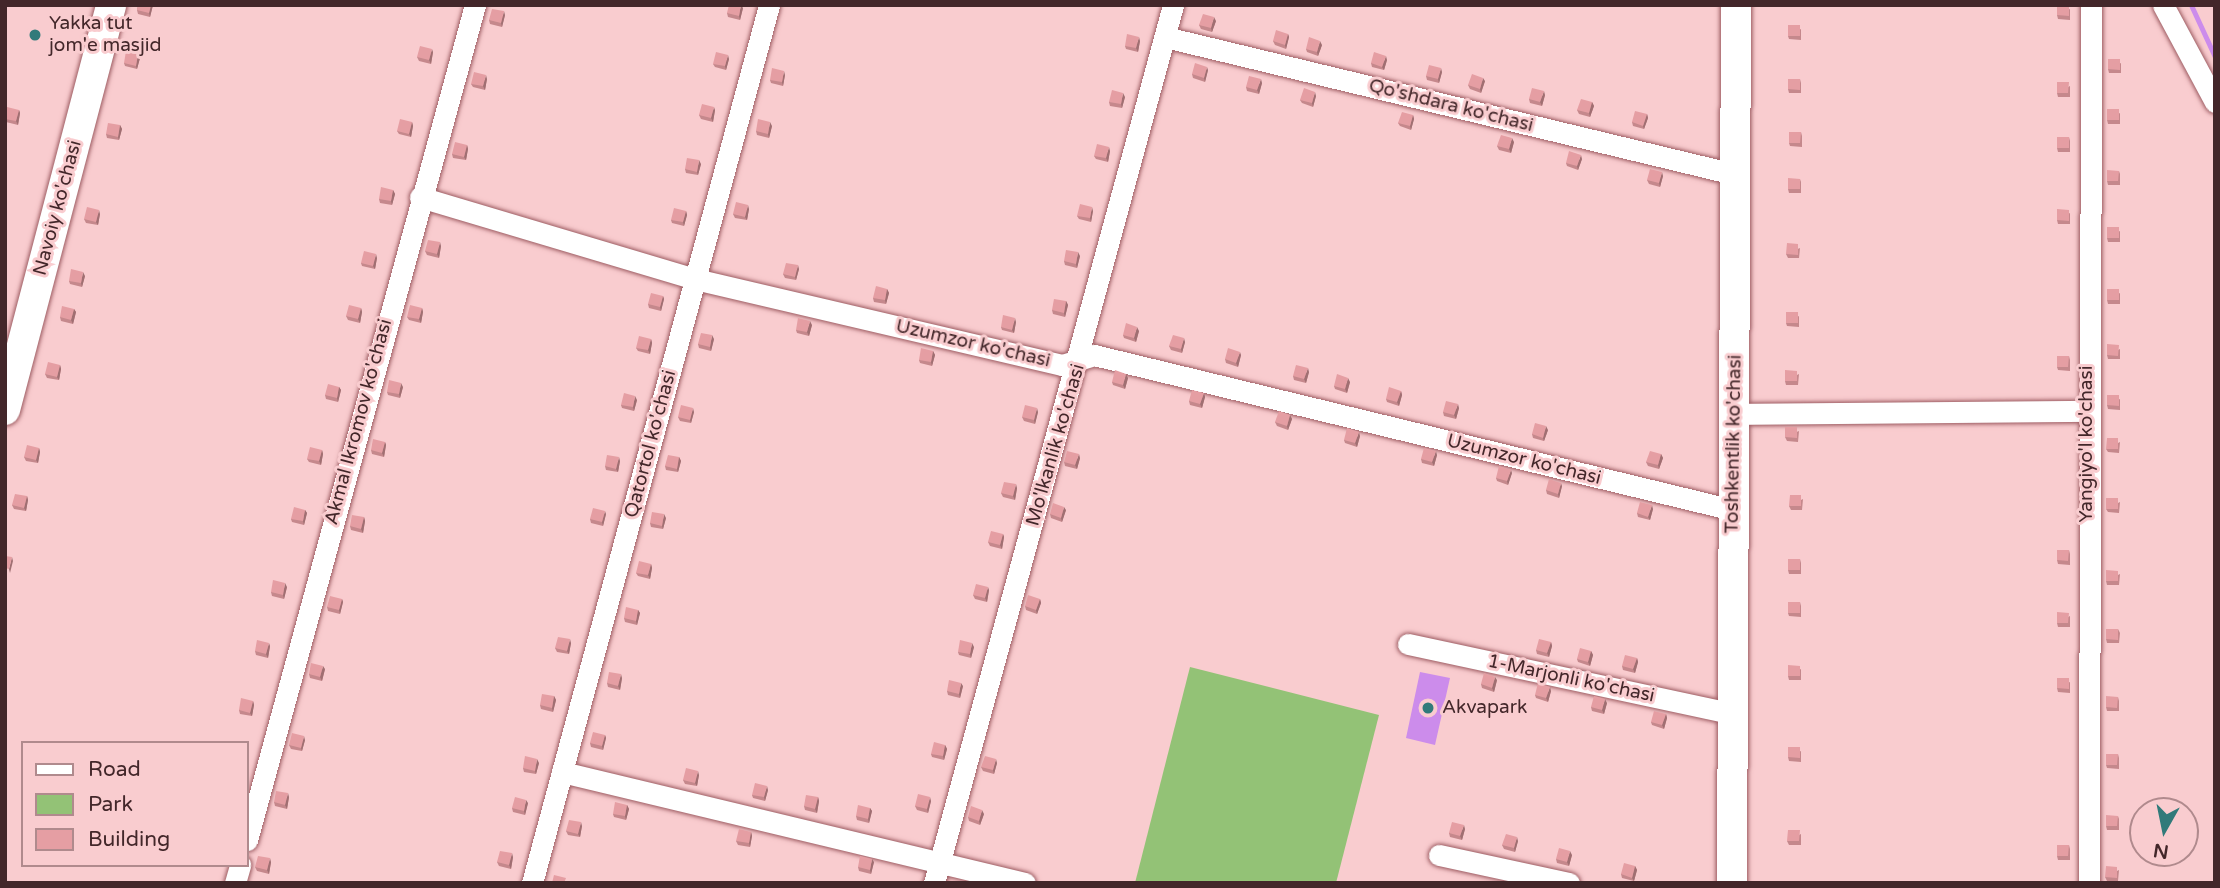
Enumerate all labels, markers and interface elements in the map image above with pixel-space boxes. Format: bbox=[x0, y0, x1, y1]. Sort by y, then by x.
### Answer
place label: Yakka tut jom'e masjid bbox=[49, 13, 162, 57]
marker: Yakka tut jom'e masjid bbox=[27, 27, 43, 43]
street label: Qo'shdara ko'chasi bbox=[1366, 75, 1536, 137]
street label: Navoiy ko'chasi bbox=[29, 138, 87, 278]
street label: Uzumzor ko'chasi bbox=[893, 315, 1053, 373]
street label: Akmal Ikromov ko'chasi bbox=[321, 317, 397, 527]
street label: Toshkentlik ko'chasi bbox=[1721, 354, 1747, 534]
street label: Mo'lkanlik ko'chasi bbox=[1022, 361, 1090, 529]
street label: Yangiyo'l ko'chasi bbox=[2076, 366, 2098, 522]
street label: Qatortol ko'chasi bbox=[620, 368, 682, 520]
street label: Uzumzor ko'chasi bbox=[1445, 430, 1603, 490]
street label: 1-Marjonli ko'chasi bbox=[1485, 650, 1657, 708]
place label: Akvapark bbox=[1442, 697, 1527, 719]
marker: Akvapark bbox=[1420, 700, 1436, 716]
legend bbox=[21, 741, 248, 867]
text: Road bbox=[88, 757, 141, 782]
text: Park bbox=[88, 792, 133, 817]
north arrow bbox=[2129, 797, 2199, 867]
text: Building bbox=[88, 827, 170, 852]
text: N bbox=[2152, 839, 2170, 863]

